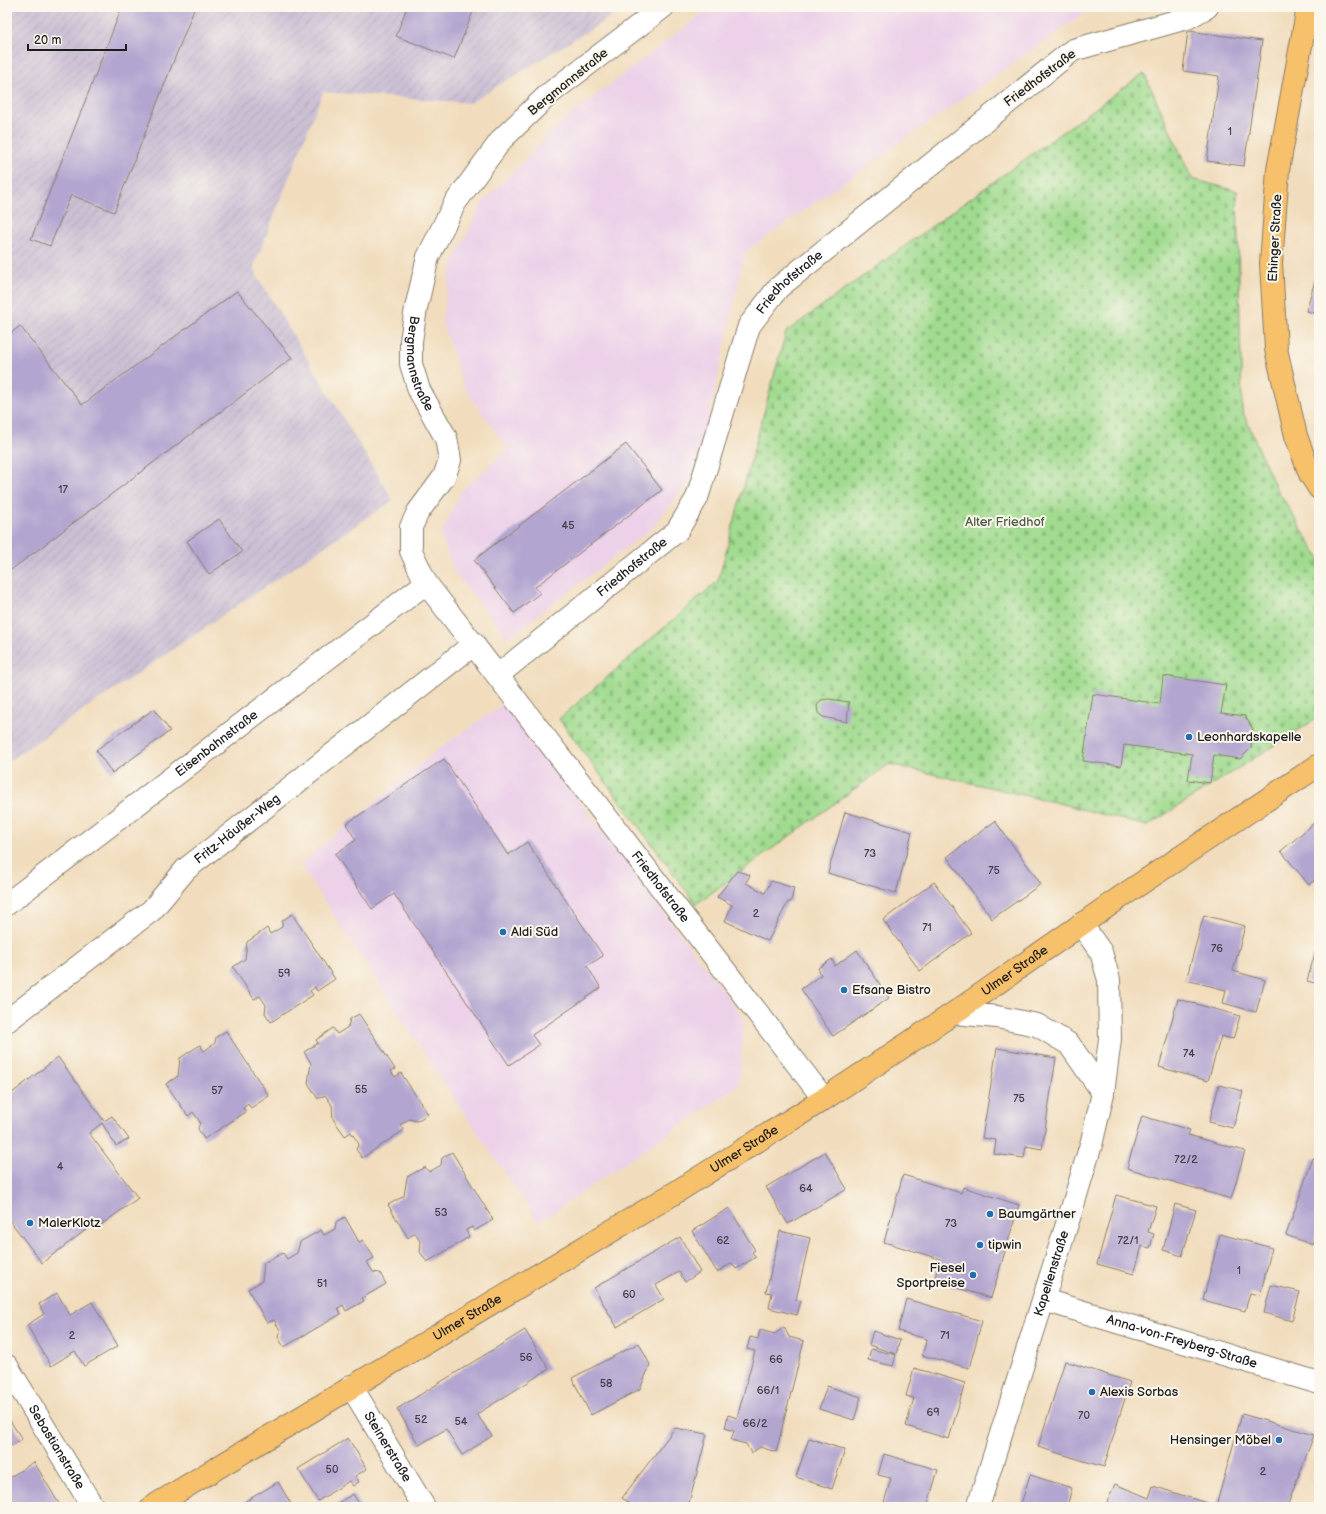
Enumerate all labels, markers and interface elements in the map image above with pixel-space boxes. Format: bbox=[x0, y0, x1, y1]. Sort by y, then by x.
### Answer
scale bar bbox=[28, 26, 126, 52]
text: 20 m bbox=[34, 33, 61, 48]
street label: Bergmannstraße bbox=[525, 45, 612, 119]
street label: Friedhofstraße bbox=[1001, 46, 1079, 110]
house number: 1 bbox=[1228, 125, 1232, 138]
street label: Ehinger Straße bbox=[1265, 193, 1285, 282]
street label: Friedhofstraße bbox=[753, 247, 826, 317]
street label: Bergmannstraße bbox=[403, 315, 437, 414]
house number: 17 bbox=[58, 483, 68, 496]
park label: Alter Friedhof bbox=[965, 514, 1045, 530]
house number: 45 bbox=[561, 519, 575, 532]
street label: Friedhofstraße bbox=[593, 534, 671, 600]
street label: Eisenbahnstraße bbox=[172, 707, 261, 780]
place label: Leonhardskapelle bbox=[1197, 729, 1302, 745]
marker: Leonhardskapelle bbox=[1184, 732, 1194, 742]
street label: Fritz-Häußer-Weg bbox=[191, 790, 283, 867]
house number: 73 bbox=[864, 847, 876, 860]
street label: Friedhofstraße bbox=[628, 848, 693, 926]
house number: 75 bbox=[988, 864, 1000, 877]
house number: 2 bbox=[753, 907, 760, 920]
house number: 71 bbox=[922, 921, 932, 934]
place label: Aldi Süd bbox=[511, 924, 558, 940]
marker: Aldi Süd bbox=[498, 927, 508, 937]
street label: Ulmer Straße bbox=[978, 942, 1051, 999]
house number: 76 bbox=[1211, 942, 1223, 955]
house number: 59 bbox=[278, 967, 290, 980]
place label: Efsane Bistro bbox=[852, 982, 931, 998]
marker: Efsane Bistro bbox=[839, 985, 849, 995]
house number: 74 bbox=[1183, 1047, 1195, 1060]
house number: 55 bbox=[355, 1083, 367, 1096]
house number: 57 bbox=[211, 1084, 223, 1097]
house number: 75 bbox=[1013, 1092, 1025, 1105]
street label: Ulmer Straße bbox=[707, 1122, 782, 1177]
house number: 72/2 bbox=[1174, 1153, 1198, 1166]
house number: 4 bbox=[57, 1160, 64, 1173]
house number: 64 bbox=[799, 1182, 813, 1195]
house number: 53 bbox=[434, 1206, 448, 1219]
place label: Baumgärtner bbox=[998, 1206, 1076, 1222]
marker: Baumgärtner bbox=[985, 1209, 995, 1219]
place label: MalerKlotz bbox=[38, 1215, 101, 1231]
house number: 73 bbox=[945, 1217, 957, 1230]
marker: MalerKlotz bbox=[25, 1218, 35, 1228]
street label: Kapellenstraße bbox=[1031, 1228, 1073, 1318]
house number: 62 bbox=[716, 1234, 730, 1247]
house number: 72/1 bbox=[1117, 1234, 1139, 1247]
place label: tipwin bbox=[988, 1237, 1022, 1253]
marker: tipwin bbox=[975, 1240, 985, 1250]
place label: Fiesel Sportpreise bbox=[897, 1260, 965, 1291]
house number: 1 bbox=[1237, 1264, 1241, 1277]
marker: Fiesel Sportpreise bbox=[968, 1270, 978, 1280]
house number: 51 bbox=[317, 1277, 327, 1290]
house number: 60 bbox=[622, 1288, 636, 1301]
street label: Ulmer Straße bbox=[430, 1291, 505, 1344]
street label: Anna-von-Freyberg-Straße bbox=[1105, 1311, 1259, 1372]
house number: 2 bbox=[69, 1329, 76, 1342]
house number: 71 bbox=[940, 1329, 950, 1342]
house number: 56 bbox=[519, 1351, 533, 1364]
house number: 66 bbox=[769, 1353, 783, 1366]
house number: 58 bbox=[600, 1377, 612, 1390]
house number: 66/1 bbox=[757, 1384, 779, 1397]
place label: Alexis Sorbas bbox=[1100, 1384, 1179, 1400]
marker: Alexis Sorbas bbox=[1087, 1387, 1097, 1397]
street label: Sebastianstraße bbox=[25, 1402, 88, 1492]
house number: 69 bbox=[926, 1406, 940, 1419]
street label: Steinerstraße bbox=[360, 1409, 415, 1485]
house number: 70 bbox=[1078, 1409, 1090, 1422]
house number: 52 bbox=[415, 1413, 428, 1426]
house number: 54 bbox=[454, 1415, 468, 1428]
house number: 66/2 bbox=[743, 1417, 768, 1430]
place label: Hensinger Möbel bbox=[1170, 1432, 1271, 1448]
marker: Hensinger Möbel bbox=[1274, 1435, 1284, 1445]
house number: 50 bbox=[326, 1463, 339, 1476]
house number: 2 bbox=[1260, 1465, 1267, 1478]

